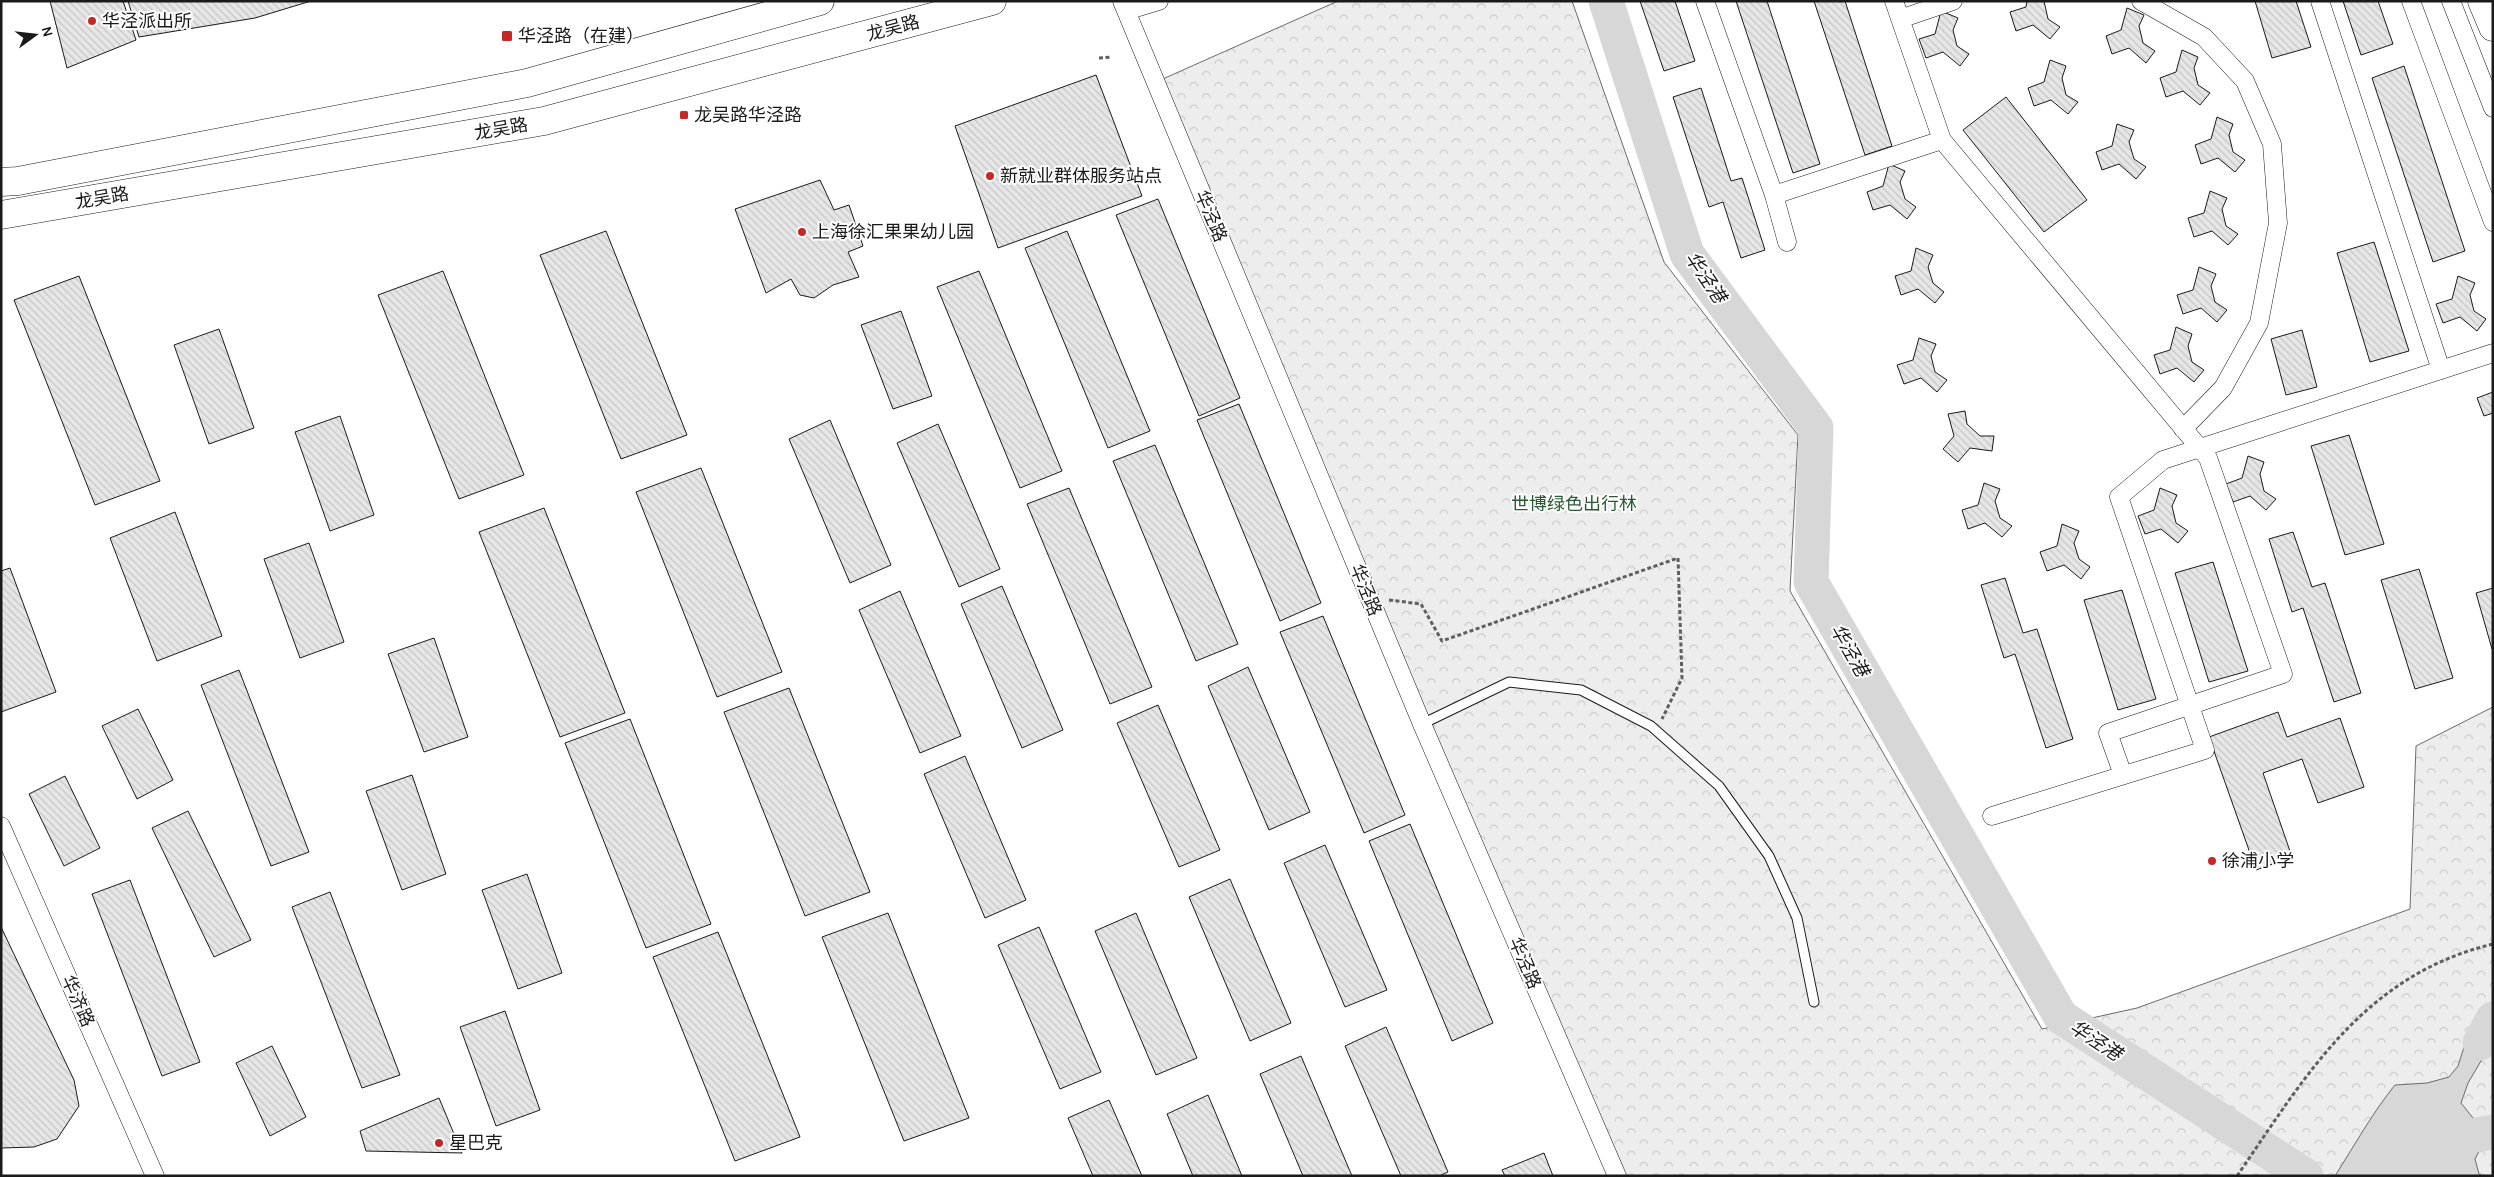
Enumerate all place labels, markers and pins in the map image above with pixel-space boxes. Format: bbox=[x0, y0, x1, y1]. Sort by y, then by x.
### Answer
place label: 华泾派出所 bbox=[102, 10, 192, 32]
marker: 华泾派出所 bbox=[86, 15, 98, 27]
place label: 华泾路（在建） bbox=[518, 25, 644, 47]
marker: 华泾路（在建） bbox=[500, 29, 514, 43]
place label: 龙吴路华泾路 bbox=[694, 104, 802, 126]
marker: 龙吴路华泾路 bbox=[678, 109, 690, 121]
place label: 新就业群体服务站点 bbox=[1000, 165, 1162, 187]
marker: 新就业群体服务站点 bbox=[984, 170, 996, 182]
place label: 上海徐汇果果幼儿园 bbox=[812, 221, 974, 243]
marker: 上海徐汇果果幼儿园 bbox=[796, 226, 808, 238]
place label: 徐浦小学 bbox=[2222, 850, 2294, 872]
marker: 徐浦小学 bbox=[2206, 855, 2218, 867]
place label: 星巴克 bbox=[449, 1132, 503, 1154]
marker: 星巴克 bbox=[433, 1137, 445, 1149]

